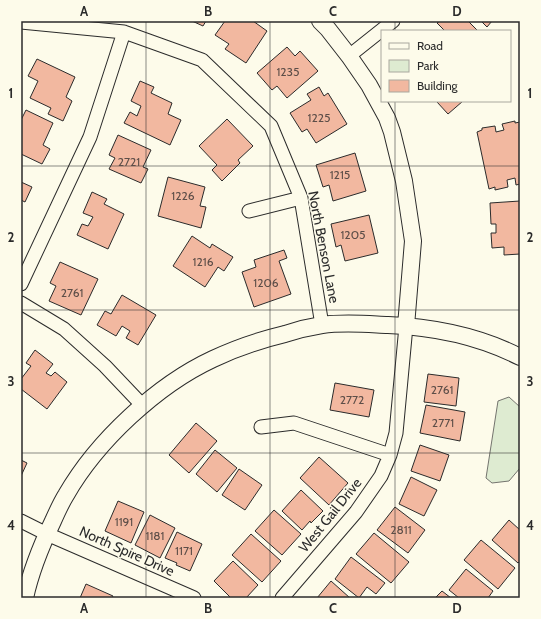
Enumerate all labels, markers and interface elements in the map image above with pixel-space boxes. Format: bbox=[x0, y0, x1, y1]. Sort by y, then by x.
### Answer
text: A bbox=[80, 3, 89, 19]
text: B bbox=[204, 3, 212, 19]
text: C bbox=[329, 3, 337, 19]
text: D bbox=[452, 3, 462, 19]
legend bbox=[381, 30, 511, 102]
text: Road bbox=[417, 38, 443, 53]
text: Park bbox=[417, 58, 439, 73]
house number: 1235 bbox=[276, 64, 300, 79]
text: Building bbox=[417, 78, 459, 93]
text: 1 bbox=[9, 85, 13, 101]
text: 1 bbox=[528, 85, 532, 101]
house number: 1225 bbox=[308, 110, 330, 125]
house number: 2721 bbox=[118, 154, 140, 169]
house number: 1215 bbox=[330, 167, 350, 182]
house number: 1226 bbox=[171, 188, 195, 203]
street label: North Benson Lane bbox=[304, 189, 344, 305]
house number: 1205 bbox=[340, 227, 366, 242]
text: 2 bbox=[8, 229, 15, 245]
text: 2 bbox=[527, 229, 534, 245]
house number: 1216 bbox=[193, 254, 214, 269]
house number: 1206 bbox=[253, 275, 279, 290]
house number: 2761 bbox=[61, 285, 83, 300]
text: 3 bbox=[7, 373, 15, 389]
text: 3 bbox=[526, 373, 534, 389]
house number: 2761 bbox=[431, 382, 453, 397]
house number: 2772 bbox=[340, 392, 364, 407]
house number: 2771 bbox=[432, 415, 454, 430]
street label: West Gail Drive bbox=[295, 474, 365, 556]
house number: 1191 bbox=[115, 514, 133, 529]
text: 4 bbox=[7, 517, 15, 533]
text: 4 bbox=[526, 517, 534, 533]
street label: North Spire Drive bbox=[77, 522, 177, 580]
house number: 2811 bbox=[390, 522, 412, 537]
house number: 1181 bbox=[145, 528, 165, 543]
house number: 1171 bbox=[175, 543, 193, 558]
text: A bbox=[80, 600, 89, 616]
text: B bbox=[204, 600, 212, 616]
text: C bbox=[329, 600, 337, 616]
text: D bbox=[452, 600, 462, 616]

